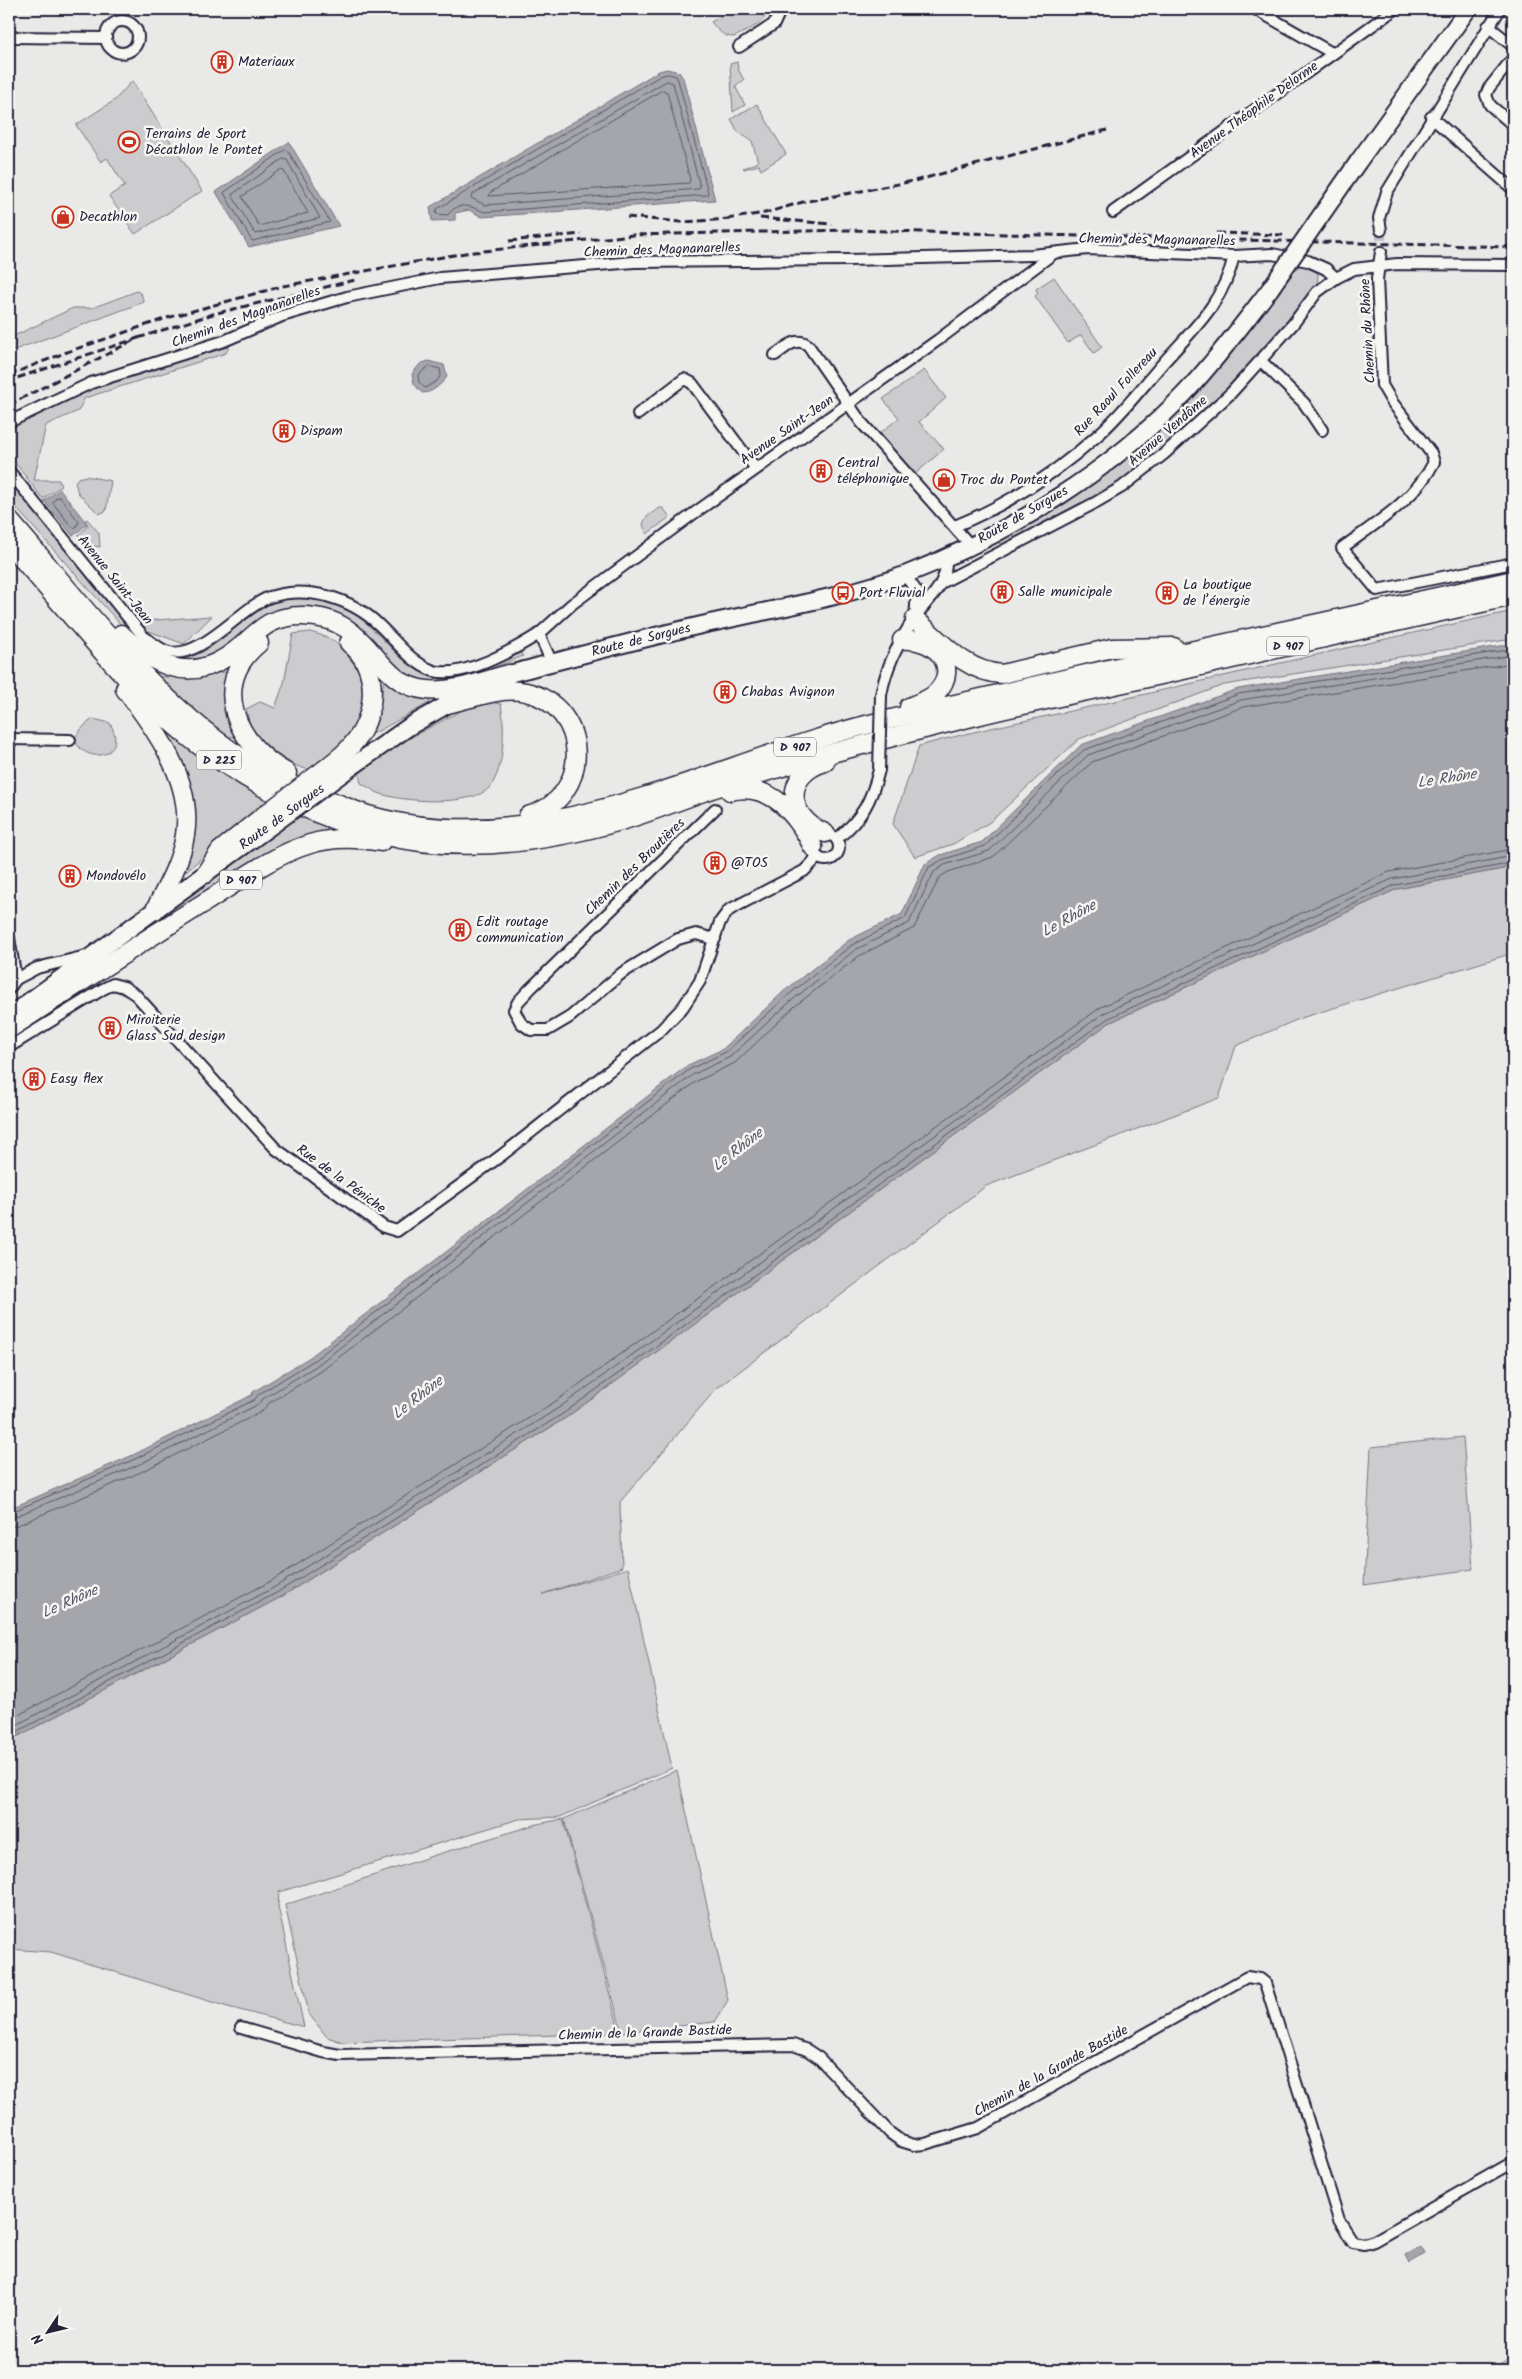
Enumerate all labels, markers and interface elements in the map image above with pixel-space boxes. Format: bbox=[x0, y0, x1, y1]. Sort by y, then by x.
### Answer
building icon: Materiaux bbox=[210, 50, 234, 74]
place label: Materiaux bbox=[238, 51, 296, 73]
street label: Avenue Théophile Delorme bbox=[1185, 55, 1323, 164]
place label: Terrains de Sport Décathlon le Pontet bbox=[145, 123, 263, 161]
sports icon: Terrains de Sport Décathlon le Pontet bbox=[117, 130, 141, 154]
shop icon: Decathlon bbox=[51, 205, 75, 229]
place label: Decathlon bbox=[79, 206, 137, 228]
street label: Chemin des Magnanarelles bbox=[1078, 228, 1236, 252]
street label: Chemin des Magnanarelles bbox=[583, 236, 741, 264]
street label: Chemin du Rhône bbox=[1354, 277, 1382, 384]
street label: Chemin des Magnanarelles bbox=[168, 280, 324, 354]
street label: Rue Raoul Follereau bbox=[1069, 342, 1163, 441]
street label: Avenue Saint-Jean bbox=[735, 389, 839, 471]
street label: Avenue Vendôme bbox=[1123, 390, 1213, 472]
building icon: Dispam bbox=[272, 419, 296, 443]
place label: Dispam bbox=[300, 420, 343, 442]
place label: Central téléphonique bbox=[837, 452, 910, 490]
building icon: Central téléphonique bbox=[809, 459, 833, 483]
shop icon: Troc du Pontet bbox=[932, 468, 956, 492]
place label: Troc du Pontet bbox=[960, 469, 1049, 491]
street label: Route de Sorgues bbox=[974, 480, 1072, 550]
street label: Avenue Saint-Jean bbox=[72, 530, 158, 630]
place label: La boutique de l’énergie bbox=[1183, 574, 1252, 612]
building icon: Salle municipale bbox=[990, 580, 1014, 604]
bus stop icon: Port Fluvial bbox=[831, 581, 855, 605]
place label: Salle municipale bbox=[1018, 581, 1113, 603]
building icon: La boutique de l’énergie bbox=[1155, 581, 1179, 605]
place label: Port Fluvial bbox=[859, 582, 926, 604]
street label: Route de Sorgues bbox=[589, 617, 693, 663]
road number: D 907 bbox=[1267, 636, 1309, 656]
building icon: Chabas Avignon bbox=[713, 680, 737, 704]
place label: Chabas Avignon bbox=[741, 681, 835, 703]
road number: D 907 bbox=[774, 738, 816, 756]
road number: D 225 bbox=[196, 750, 242, 770]
water label: Le Rhône bbox=[1416, 762, 1479, 795]
street label: Route de Sorgues bbox=[234, 778, 330, 856]
street label: Chemin des Broutières bbox=[580, 813, 691, 921]
building icon: @TOS bbox=[703, 851, 727, 875]
place label: @TOS bbox=[731, 852, 769, 874]
building icon: Mondovélo bbox=[58, 864, 82, 888]
place label: Mondovélo bbox=[86, 865, 146, 887]
road number: D 907 bbox=[220, 870, 262, 890]
water label: Le Rhône bbox=[1037, 894, 1102, 944]
place label: Edit routage communication bbox=[476, 911, 564, 949]
building icon: Edit routage communication bbox=[448, 918, 472, 942]
place label: Miroiterie Glass Sud design bbox=[126, 1009, 226, 1047]
building icon: Miroiterie Glass Sud design bbox=[98, 1016, 122, 1040]
building icon: Easy flex bbox=[22, 1067, 46, 1091]
place label: Easy flex bbox=[50, 1068, 104, 1090]
water label: Le Rhône bbox=[707, 1122, 770, 1178]
street label: Rue de la Péniche bbox=[292, 1139, 391, 1219]
water label: Le Rhône bbox=[387, 1370, 450, 1426]
water label: Le Rhône bbox=[38, 1578, 103, 1625]
street label: Chemin de la Grande Bastide bbox=[558, 2019, 733, 2047]
street label: Chemin de la Grande Bastide bbox=[970, 2019, 1133, 2123]
north arrow bbox=[22, 2306, 72, 2356]
text: N bbox=[27, 2329, 50, 2349]

